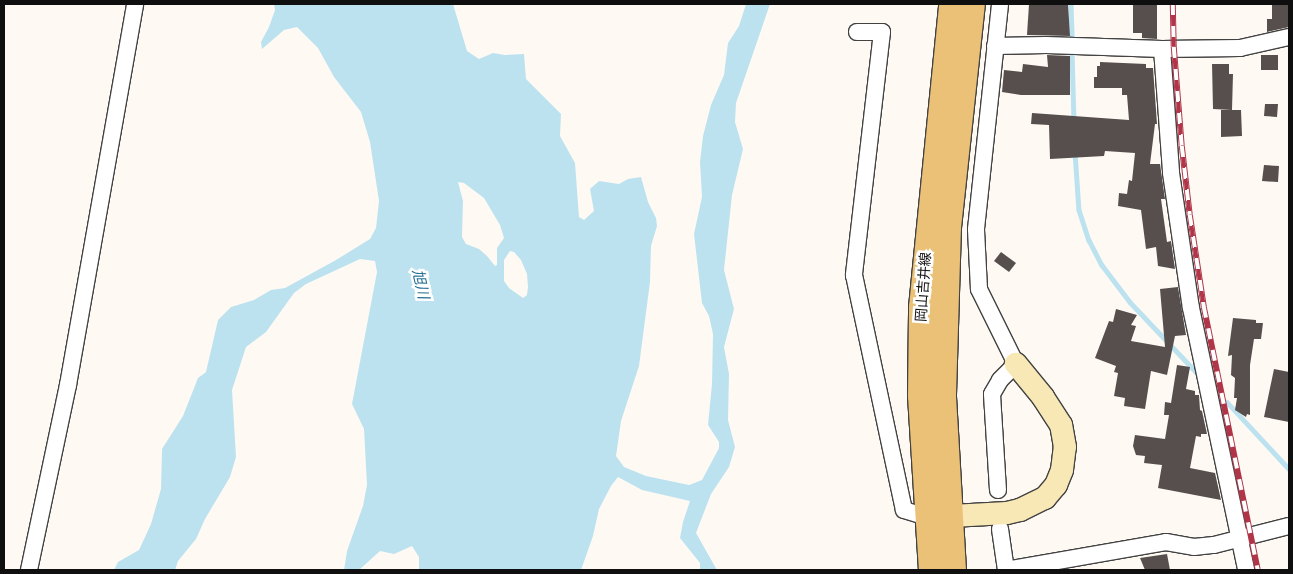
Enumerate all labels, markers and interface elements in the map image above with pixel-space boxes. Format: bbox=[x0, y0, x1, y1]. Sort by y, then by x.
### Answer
street label: 岡山吉井線 bbox=[912, 251, 934, 323]
water label: 旭川 bbox=[409, 267, 433, 301]

